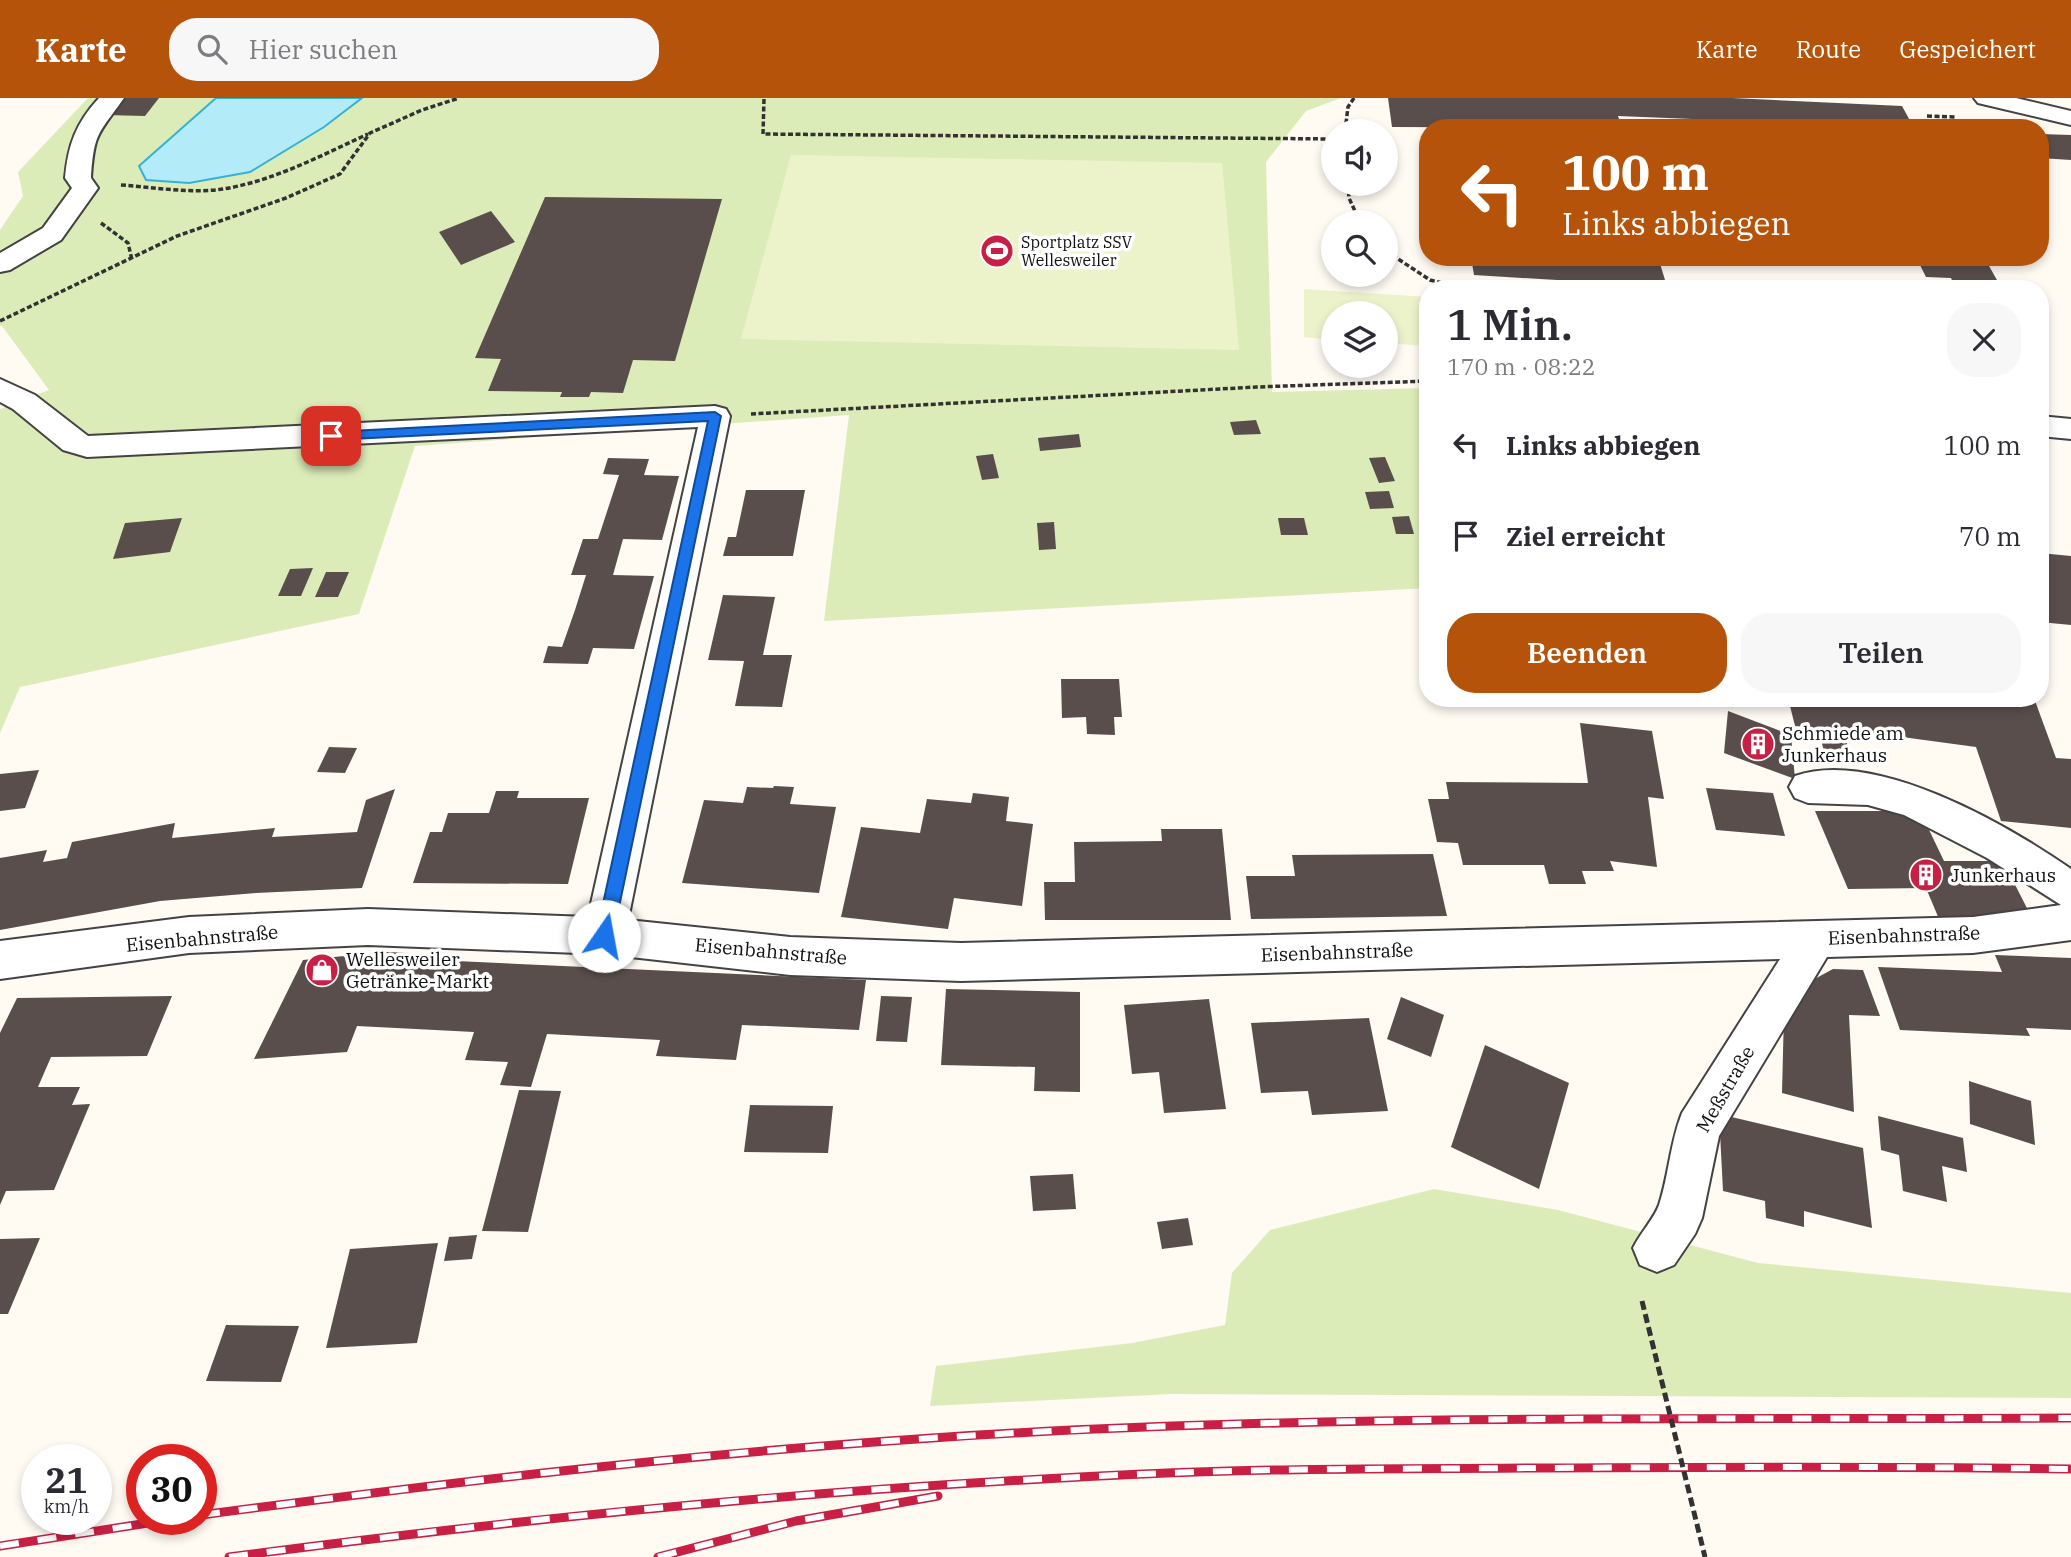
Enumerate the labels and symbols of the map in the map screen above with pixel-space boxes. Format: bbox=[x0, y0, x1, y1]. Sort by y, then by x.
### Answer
sports icon: Sportplatz SSV Wellesweiler bbox=[978, 232, 1016, 270]
place label: Sportplatz SSV Wellesweiler bbox=[1021, 232, 1133, 270]
pin bbox=[301, 406, 361, 466]
place label: Schmiede am Junkerhaus bbox=[1782, 721, 1904, 767]
building icon: Schmiede am Junkerhaus bbox=[1739, 725, 1777, 763]
building icon: Junkerhaus bbox=[1907, 856, 1945, 894]
place label: Junkerhaus bbox=[1951, 863, 2056, 887]
position arrow bbox=[567, 899, 641, 973]
street label: Eisenbahnstraße bbox=[125, 919, 279, 957]
street label: Eisenbahnstraße bbox=[1827, 920, 1981, 950]
street label: Eisenbahnstraße bbox=[694, 932, 848, 970]
street label: Eisenbahnstraße bbox=[1260, 937, 1414, 967]
place label: Wellesweiler Getränke-Markt bbox=[346, 947, 489, 993]
shop icon: Wellesweiler Getränke-Markt bbox=[303, 951, 341, 989]
street label: Meßstraße bbox=[1691, 1041, 1759, 1137]
speed limit sign: 30 bbox=[126, 1444, 217, 1535]

